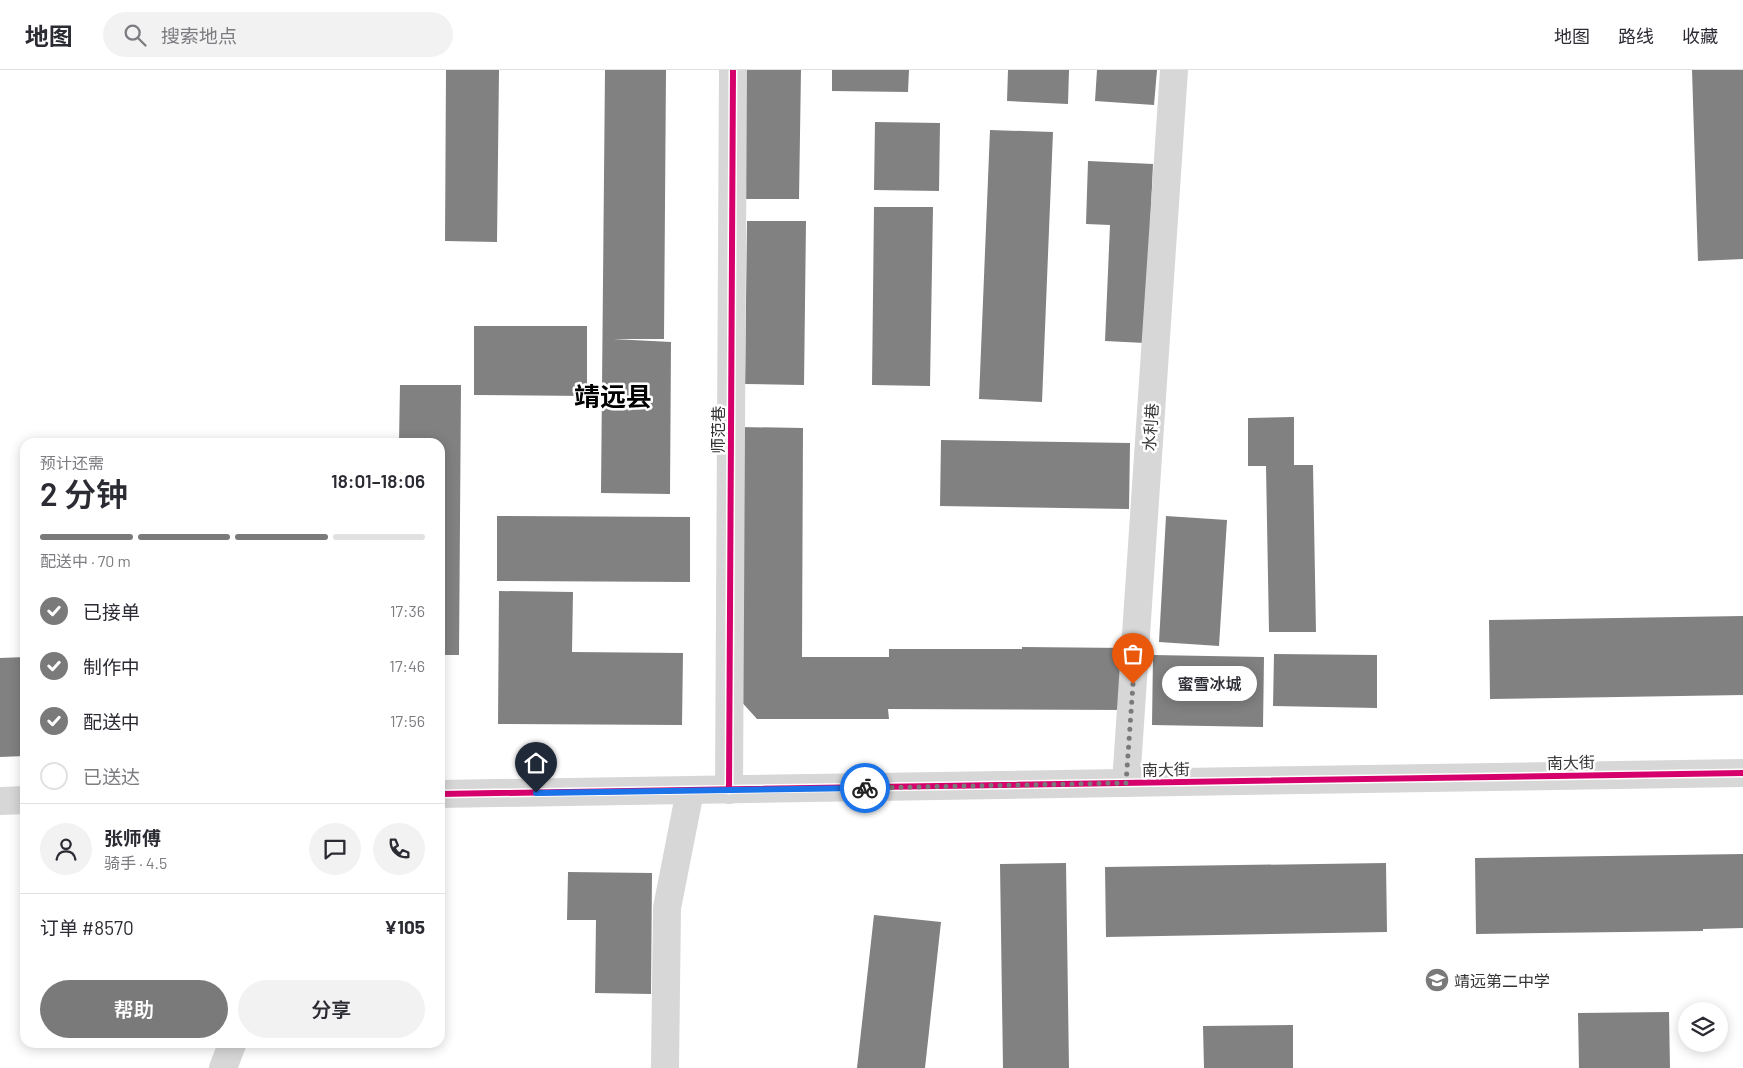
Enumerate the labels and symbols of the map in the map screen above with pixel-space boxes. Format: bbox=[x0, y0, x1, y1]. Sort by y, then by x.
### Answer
district label: 靖远县 bbox=[574, 380, 652, 411]
street label: 水利巷 bbox=[1139, 402, 1161, 452]
street label: 师范巷 bbox=[708, 406, 727, 454]
pin bbox=[1112, 633, 1154, 684]
callout: 蜜雪冰城 bbox=[1163, 666, 1258, 702]
pin bbox=[515, 742, 557, 793]
street label: 南大街 bbox=[1547, 752, 1595, 772]
street label: 南大街 bbox=[1142, 759, 1190, 779]
courier bbox=[840, 763, 890, 813]
school or university icon: 靖远第二中学 bbox=[1424, 967, 1450, 993]
place label: 靖远第二中学 bbox=[1454, 971, 1550, 990]

